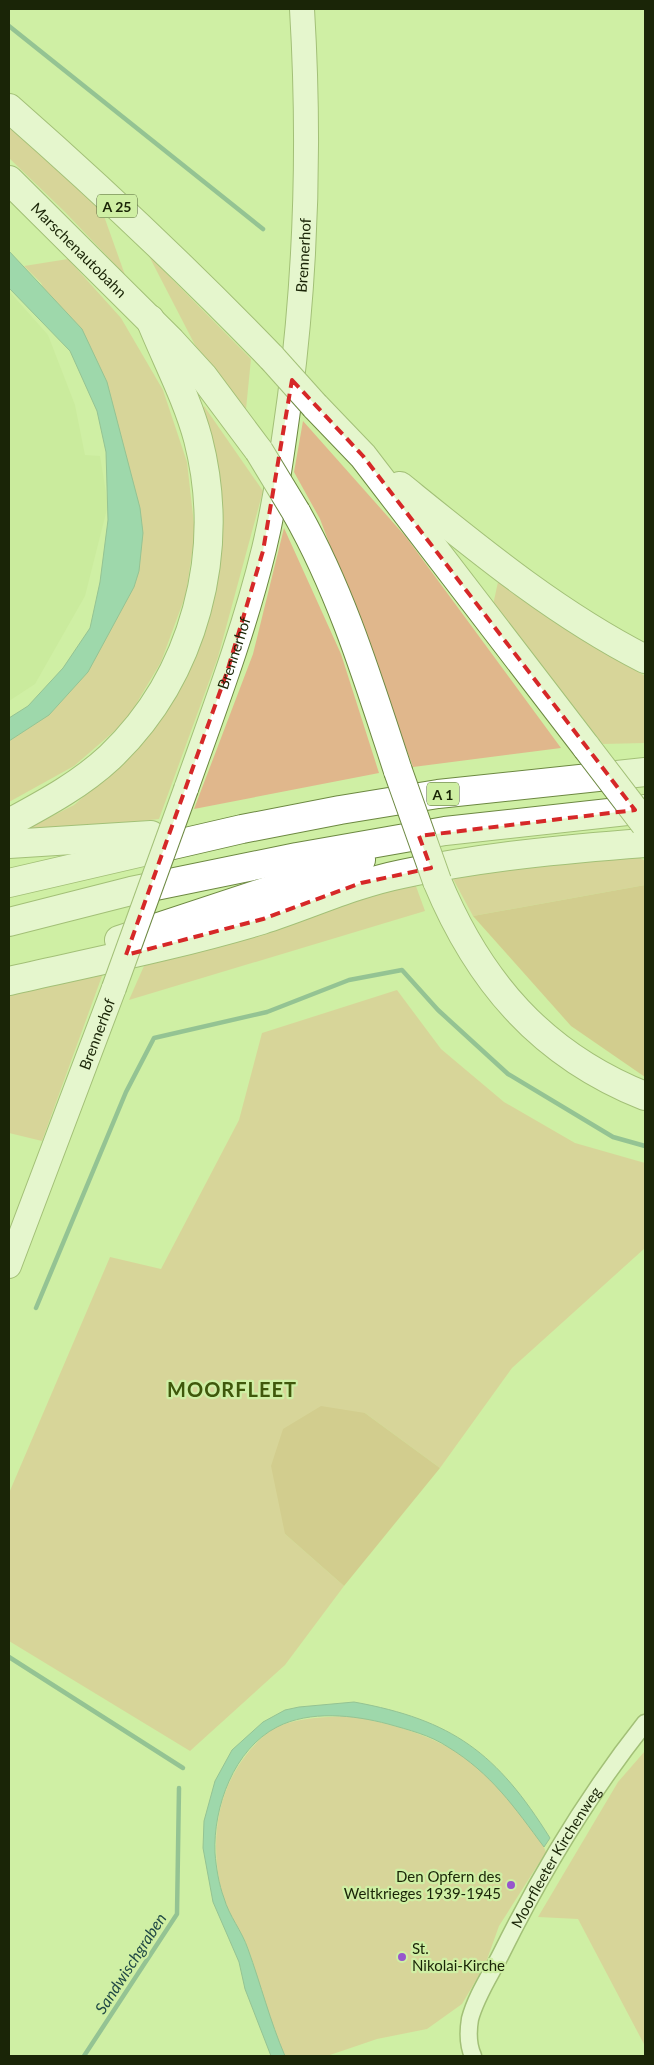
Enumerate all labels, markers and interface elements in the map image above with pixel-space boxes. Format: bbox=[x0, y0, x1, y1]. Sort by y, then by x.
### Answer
road number: A 25 bbox=[97, 195, 137, 218]
street label: Marschenautobahn bbox=[28, 199, 131, 301]
street label: Brennerhof bbox=[292, 217, 314, 293]
street label: Brennerhof bbox=[213, 614, 254, 691]
road number: A 1 bbox=[427, 782, 459, 806]
street label: Brennerhof bbox=[75, 995, 119, 1072]
district label: MOORFLEET bbox=[167, 1377, 297, 1401]
street label: Moorfleeter Kirchenweg bbox=[507, 1783, 605, 1931]
place label: Den Opfern des Weltkrieges 1939-1945 bbox=[344, 1867, 501, 1902]
marker: Den Opfern des Weltkrieges 1939-1945 bbox=[505, 1879, 517, 1891]
water label: Sandwischgraben bbox=[90, 1909, 170, 2017]
place label: St. Nikolai-Kirche bbox=[412, 1939, 505, 1974]
marker: St. Nikolai-Kirche bbox=[396, 1951, 408, 1963]

